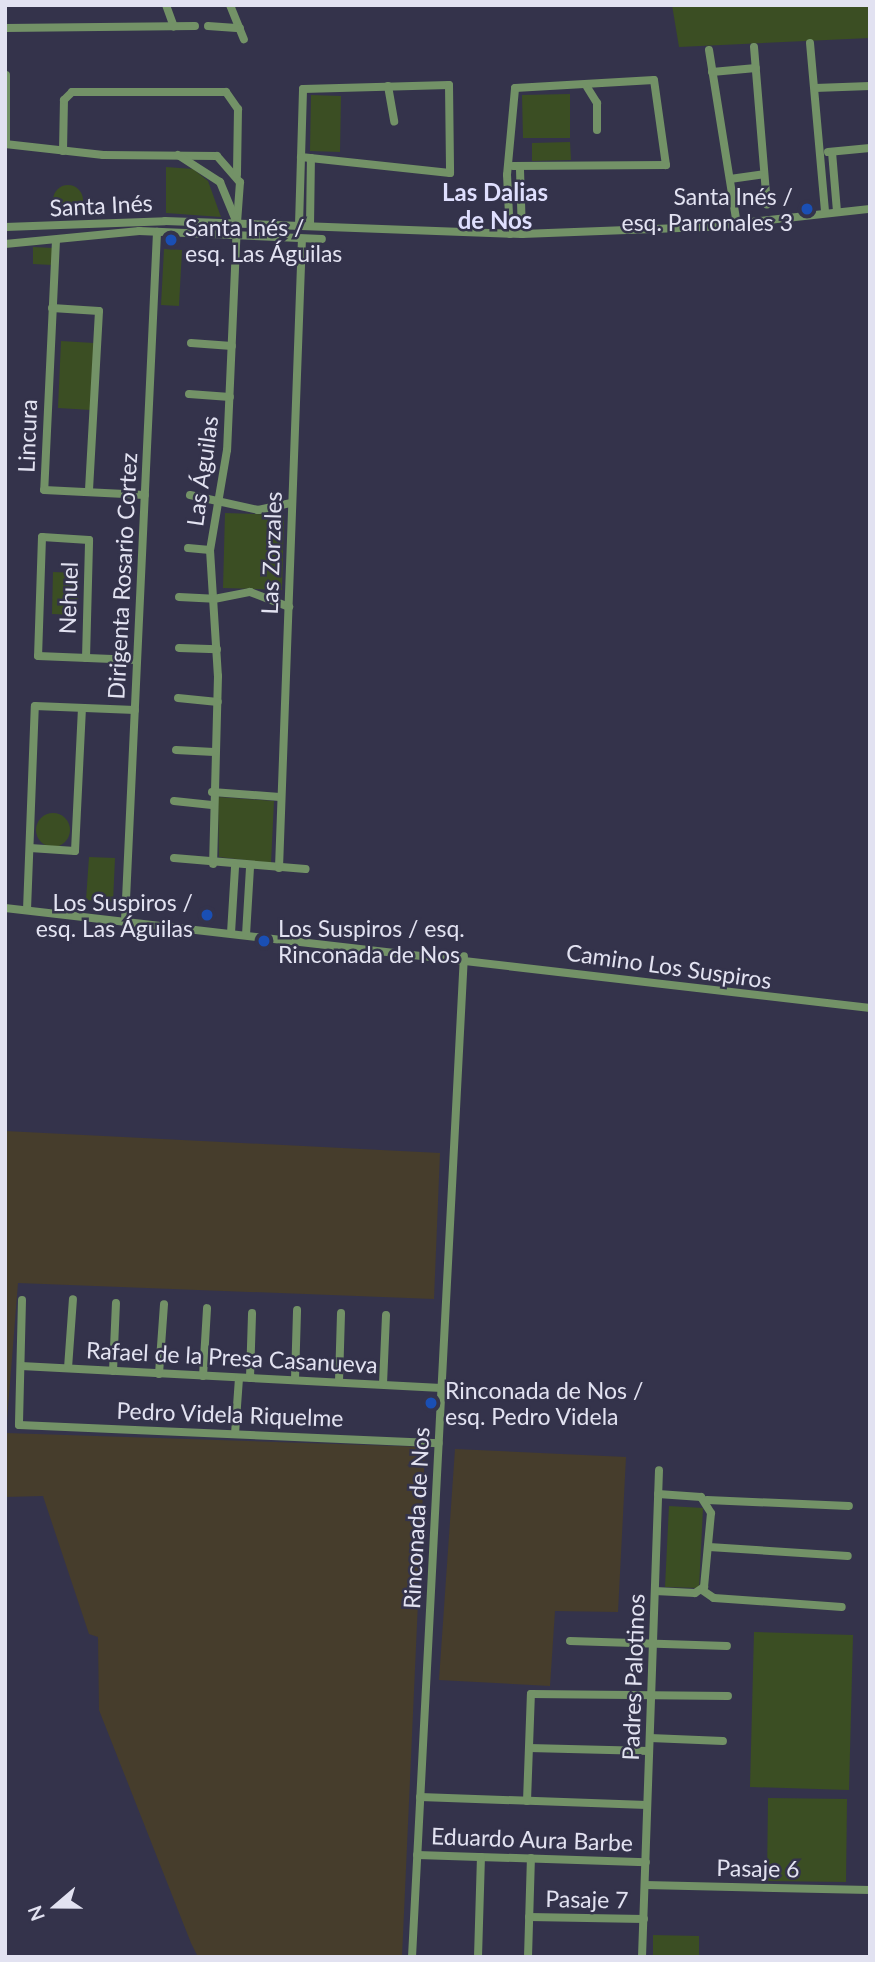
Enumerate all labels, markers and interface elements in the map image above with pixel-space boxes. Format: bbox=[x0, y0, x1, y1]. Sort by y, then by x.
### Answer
district label: Las Dalias de Nos bbox=[442, 178, 548, 234]
place label: Santa Inés / esq. Parronales 3 bbox=[621, 182, 793, 236]
street label: Santa Inés bbox=[49, 189, 153, 221]
marker: Santa Inés / esq. Parronales 3 bbox=[799, 201, 815, 217]
place label: Santa Inés / esq. Las Águilas bbox=[185, 213, 343, 267]
marker: Santa Inés / esq. Las Águilas bbox=[163, 232, 179, 248]
street label: Lincura bbox=[12, 399, 42, 473]
street label: Las Águilas bbox=[181, 414, 223, 528]
street label: Dirigenta Rosario Cortez bbox=[102, 452, 142, 700]
street label: Las Zorzales bbox=[255, 491, 287, 615]
street label: Nehuel bbox=[53, 561, 83, 635]
place label: Los Suspiros / esq. Las Águilas bbox=[35, 888, 193, 942]
marker: Los Suspiros / esq. Las Águilas bbox=[199, 907, 215, 923]
place label: Los Suspiros / esq. Rinconada de Nos bbox=[278, 914, 465, 968]
marker: Los Suspiros / esq. Rinconada de Nos bbox=[256, 933, 272, 949]
street label: Camino Los Suspiros bbox=[564, 938, 774, 994]
street label: Rafael de la Presa Casanueva bbox=[86, 1336, 378, 1378]
place label: Rinconada de Nos / esq. Pedro Videla bbox=[445, 1376, 643, 1430]
marker: Rinconada de Nos / esq. Pedro Videla bbox=[423, 1395, 439, 1411]
street label: Pedro Videla Riquelme bbox=[116, 1396, 344, 1432]
street label: Rinconada de Nos bbox=[397, 1426, 435, 1610]
street label: Padres Palotinos bbox=[616, 1593, 650, 1761]
street label: Eduardo Aura Barbe bbox=[430, 1822, 634, 1856]
street label: Pasaje 6 bbox=[716, 1853, 800, 1883]
north arrow bbox=[21, 1871, 91, 1941]
street label: Pasaje 7 bbox=[545, 1884, 629, 1914]
text: N bbox=[22, 1903, 49, 1924]

